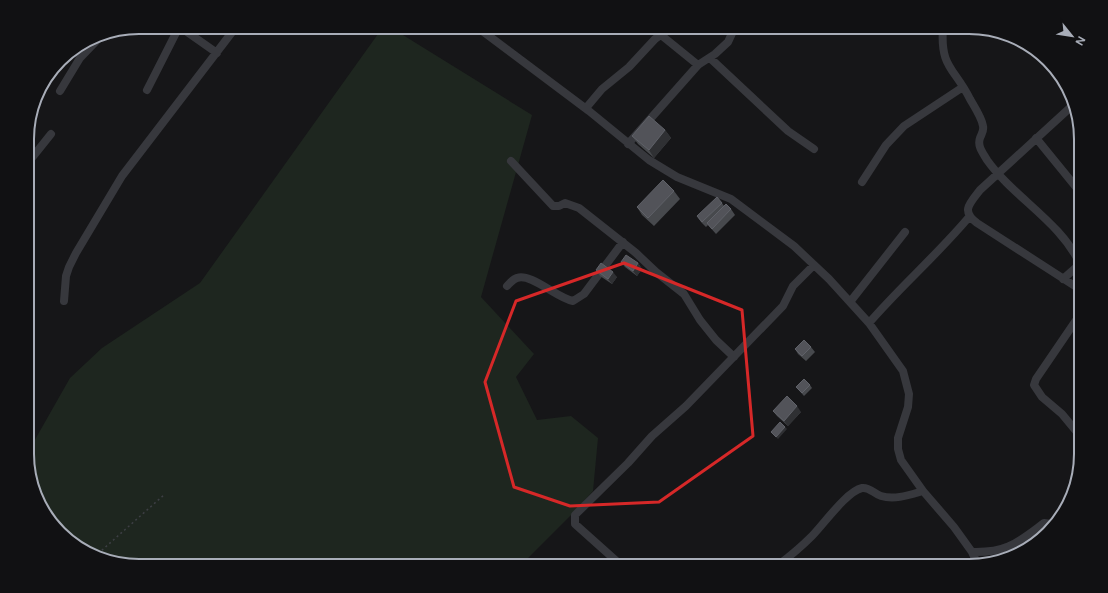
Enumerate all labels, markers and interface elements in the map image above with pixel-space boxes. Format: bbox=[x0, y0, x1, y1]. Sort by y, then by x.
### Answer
north arrow bbox=[1052, 16, 1092, 56]
text: N bbox=[1072, 34, 1088, 48]

